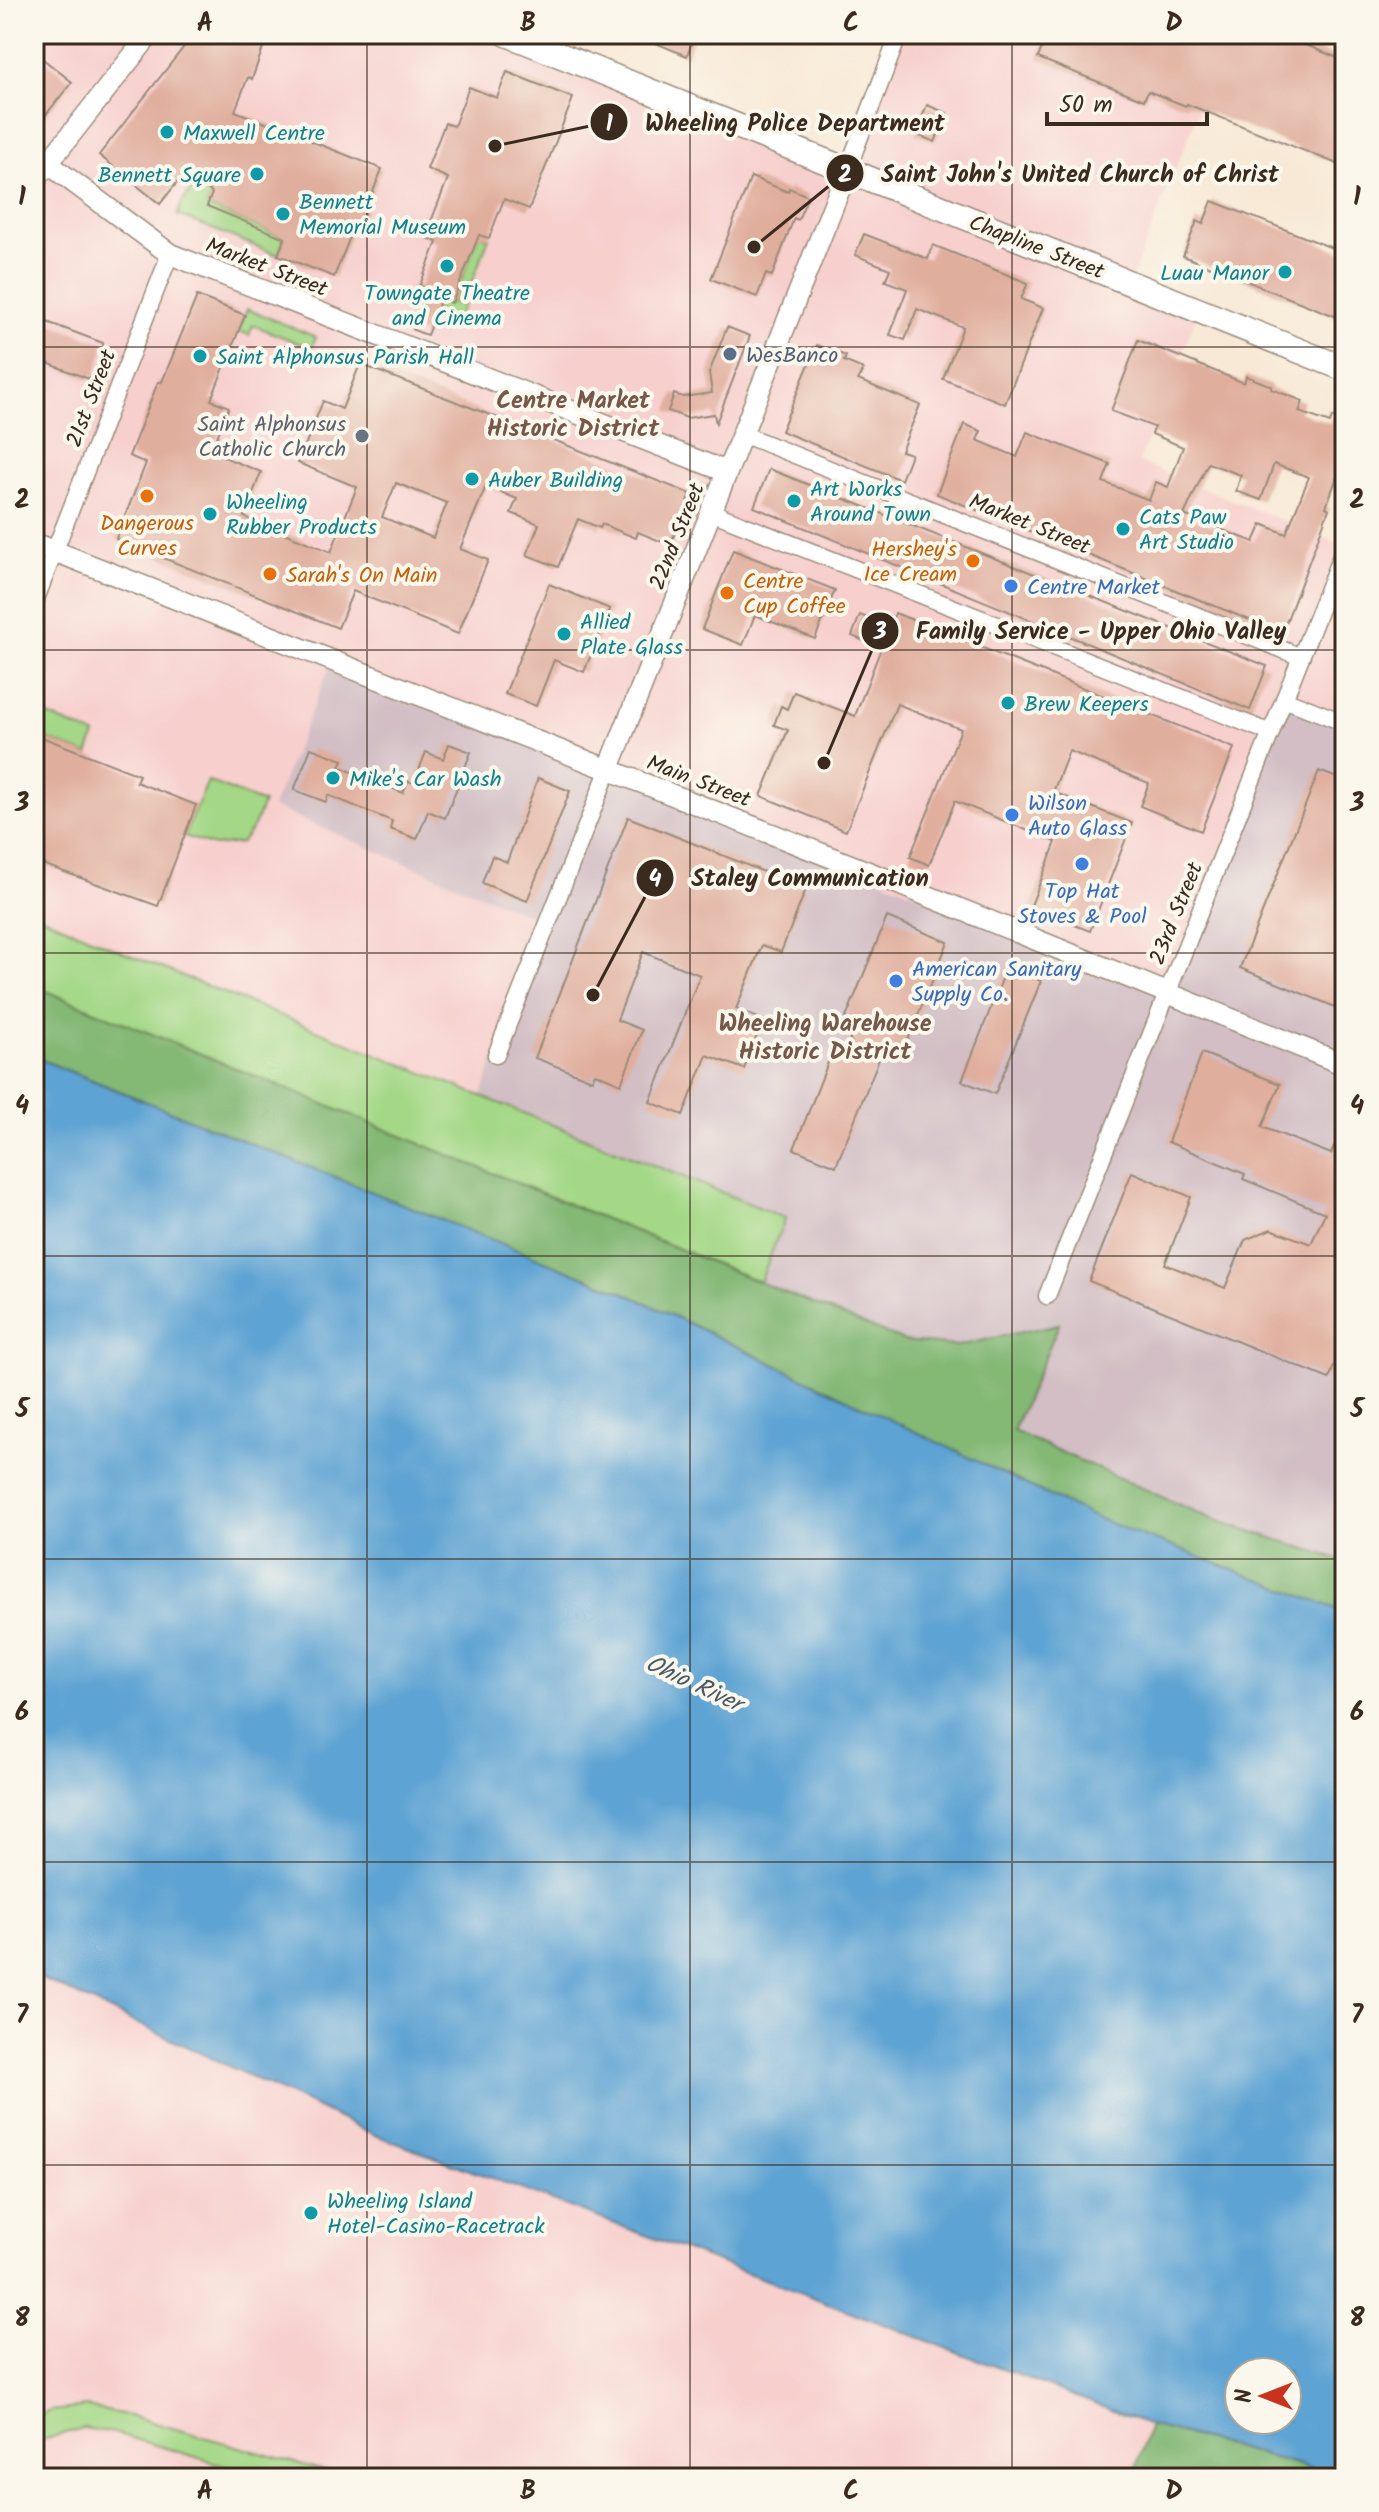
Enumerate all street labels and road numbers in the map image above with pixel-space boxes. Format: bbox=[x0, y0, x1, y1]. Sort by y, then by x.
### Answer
street label: Chapline Street bbox=[963, 206, 1109, 290]
street label: Market Street bbox=[200, 229, 333, 308]
street label: 21st Street bbox=[58, 344, 127, 453]
street label: 22nd Street bbox=[641, 478, 716, 596]
street label: Market Street bbox=[963, 485, 1096, 566]
street label: Main Street bbox=[641, 746, 756, 818]
street label: 23rd Street bbox=[1141, 857, 1214, 971]

